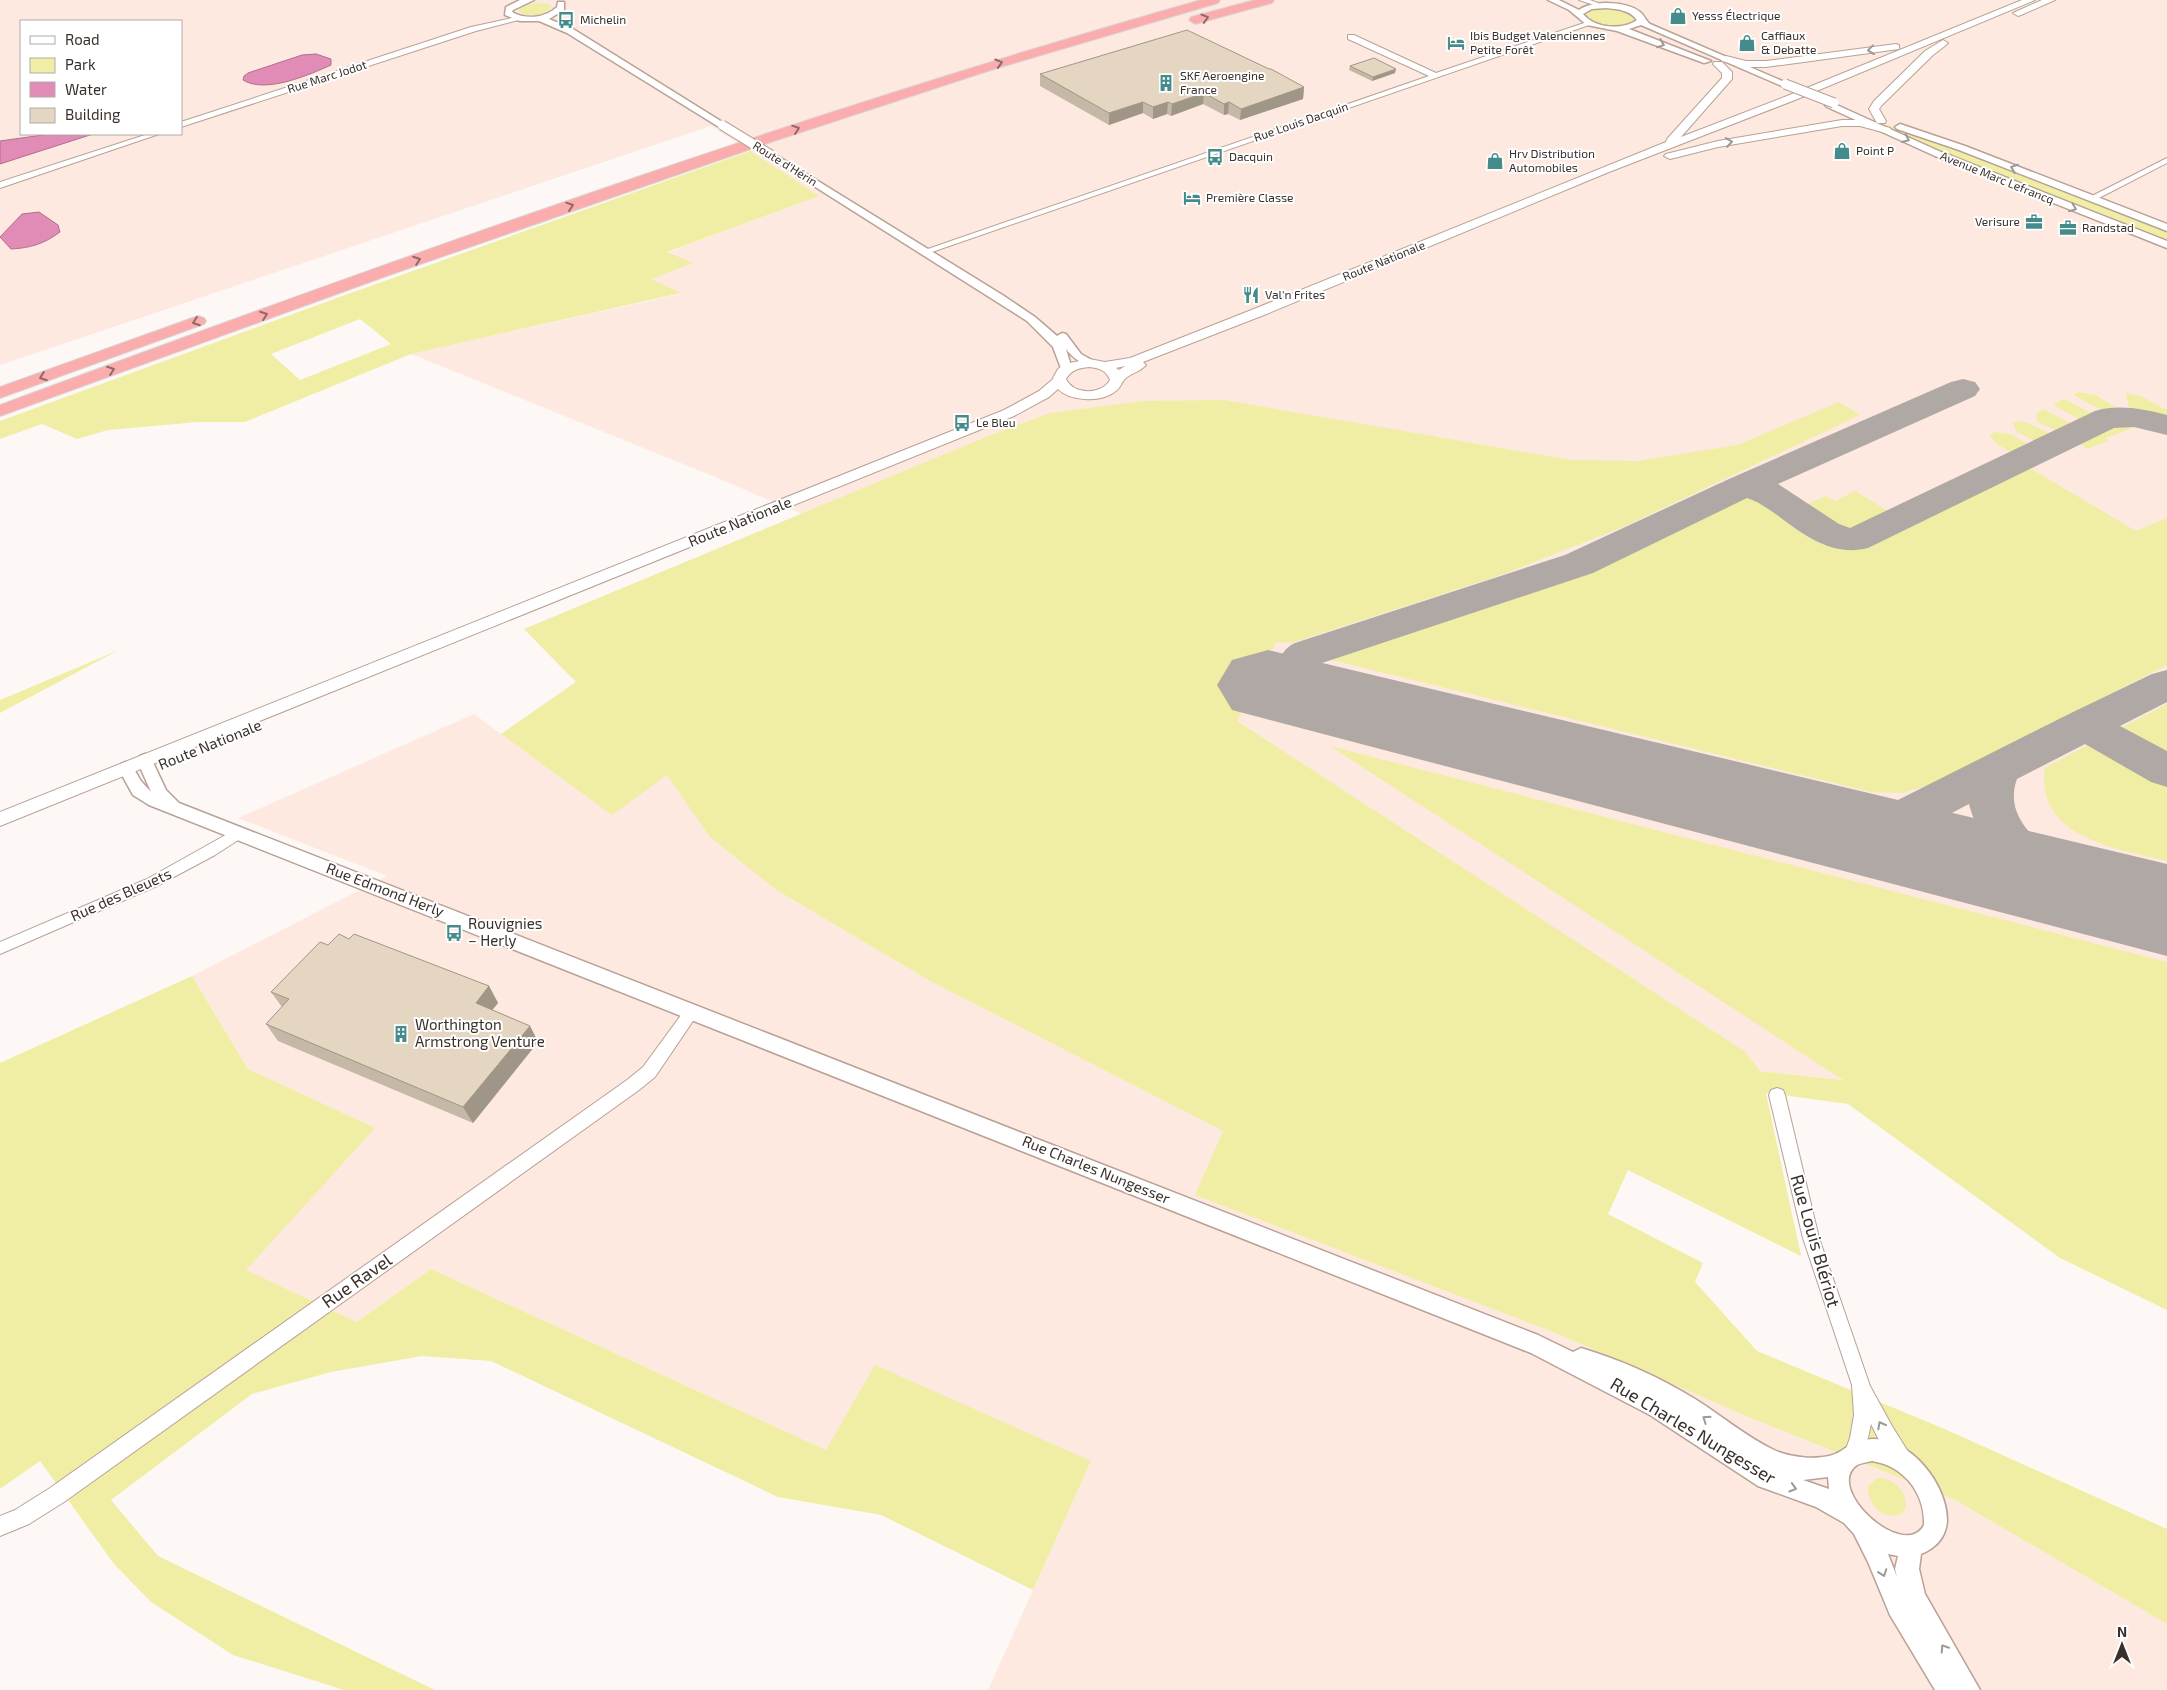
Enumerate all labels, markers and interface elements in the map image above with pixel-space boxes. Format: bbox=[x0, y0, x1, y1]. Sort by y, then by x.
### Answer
shop icon: Yesss Électrique bbox=[1668, 6, 1688, 26]
place label: Yesss Électrique bbox=[1692, 8, 1781, 22]
bus stop icon: Michelin bbox=[556, 10, 576, 30]
place label: Michelin bbox=[580, 12, 626, 26]
one-way arrow bbox=[1200, 13, 1208, 23]
legend bbox=[20, 20, 182, 135]
place label: Ibis Budget Valenciennes Petite Forêt bbox=[1470, 28, 1605, 56]
place label: Caffiaux & Debatte bbox=[1761, 28, 1816, 56]
text: Road bbox=[65, 30, 100, 48]
hotel icon: Ibis Budget Valenciennes Petite Forêt bbox=[1446, 33, 1466, 53]
shop icon: Caffiaux & Debatte bbox=[1737, 33, 1757, 53]
one-way arrow bbox=[1656, 38, 1665, 48]
one-way arrow bbox=[1867, 45, 1875, 55]
text: Park bbox=[65, 55, 96, 73]
street label: Rue Marc Jodot bbox=[285, 56, 369, 95]
one-way arrow bbox=[995, 59, 1003, 69]
place label: SKF Aeroengine France bbox=[1180, 68, 1264, 96]
building icon: SKF Aeroengine France bbox=[1156, 73, 1176, 93]
text: Water bbox=[65, 80, 107, 98]
street label: Rue Louis Dacquin bbox=[1252, 98, 1350, 144]
text: Building bbox=[65, 105, 121, 123]
one-way arrow bbox=[791, 125, 799, 135]
one-way arrow bbox=[1901, 133, 1910, 143]
street label: Route d'Hérin bbox=[751, 138, 820, 189]
one-way arrow bbox=[1724, 138, 1733, 148]
shop icon: Point P bbox=[1832, 141, 1852, 161]
place label: Point P bbox=[1856, 143, 1894, 157]
place label: Hrv Distribution Automobiles bbox=[1509, 146, 1595, 174]
bus stop icon: Dacquin bbox=[1205, 147, 1225, 167]
street label: Avenue Marc Lefrancq bbox=[1938, 148, 2056, 206]
place label: Dacquin bbox=[1229, 149, 1273, 163]
shop icon: Hrv Distribution Automobiles bbox=[1485, 151, 1505, 171]
one-way arrow bbox=[2010, 164, 2019, 174]
hotel icon: Première Classe bbox=[1182, 188, 1202, 208]
place label: Première Classe bbox=[1206, 190, 1294, 204]
one-way arrow bbox=[2068, 201, 2077, 212]
one-way arrow bbox=[566, 202, 574, 212]
office icon: Verisure bbox=[2024, 212, 2044, 232]
place label: Verisure bbox=[1975, 214, 2020, 228]
office icon: Randstad bbox=[2058, 218, 2078, 238]
place label: Randstad bbox=[2082, 220, 2134, 234]
street label: Route Nationale bbox=[1340, 237, 1427, 283]
one-way arrow bbox=[412, 256, 421, 266]
restaurant icon: Val'n Frites bbox=[1241, 285, 1261, 305]
place label: Val'n Frites bbox=[1265, 287, 1325, 301]
one-way arrow bbox=[259, 311, 268, 321]
one-way arrow bbox=[192, 316, 201, 326]
one-way arrow bbox=[107, 366, 115, 376]
one-way arrow bbox=[39, 371, 48, 381]
bus stop icon: Le Bleu bbox=[952, 413, 972, 433]
place label: Le Bleu bbox=[976, 415, 1016, 429]
street label: Route Nationale bbox=[685, 492, 794, 550]
street label: Route Nationale bbox=[155, 715, 264, 773]
street label: Rue Edmond Herly bbox=[324, 858, 447, 920]
street label: Rue des Bleuets bbox=[67, 864, 174, 924]
place label: Rouvignies – Herly bbox=[468, 914, 542, 949]
bus stop icon: Rouvignies – Herly bbox=[444, 923, 464, 943]
place label: Worthington Armstrong Venture bbox=[415, 1015, 545, 1050]
building icon: Worthington Armstrong Venture bbox=[391, 1024, 411, 1044]
street label: Rue Charles Nungesser bbox=[1020, 1131, 1173, 1207]
street label: Rue Louis Blériot bbox=[1786, 1172, 1845, 1310]
street label: Rue Ravel bbox=[317, 1248, 396, 1312]
street label: Rue Charles Nungesser bbox=[1607, 1372, 1780, 1488]
one-way arrow bbox=[1702, 1415, 1711, 1425]
one-way arrow bbox=[1877, 1422, 1887, 1431]
one-way arrow bbox=[1788, 1482, 1797, 1492]
one-way arrow bbox=[1877, 1568, 1887, 1577]
north arrow bbox=[2097, 1620, 2147, 1670]
text: N bbox=[2117, 1623, 2127, 1640]
one-way arrow bbox=[1940, 1644, 1950, 1653]

